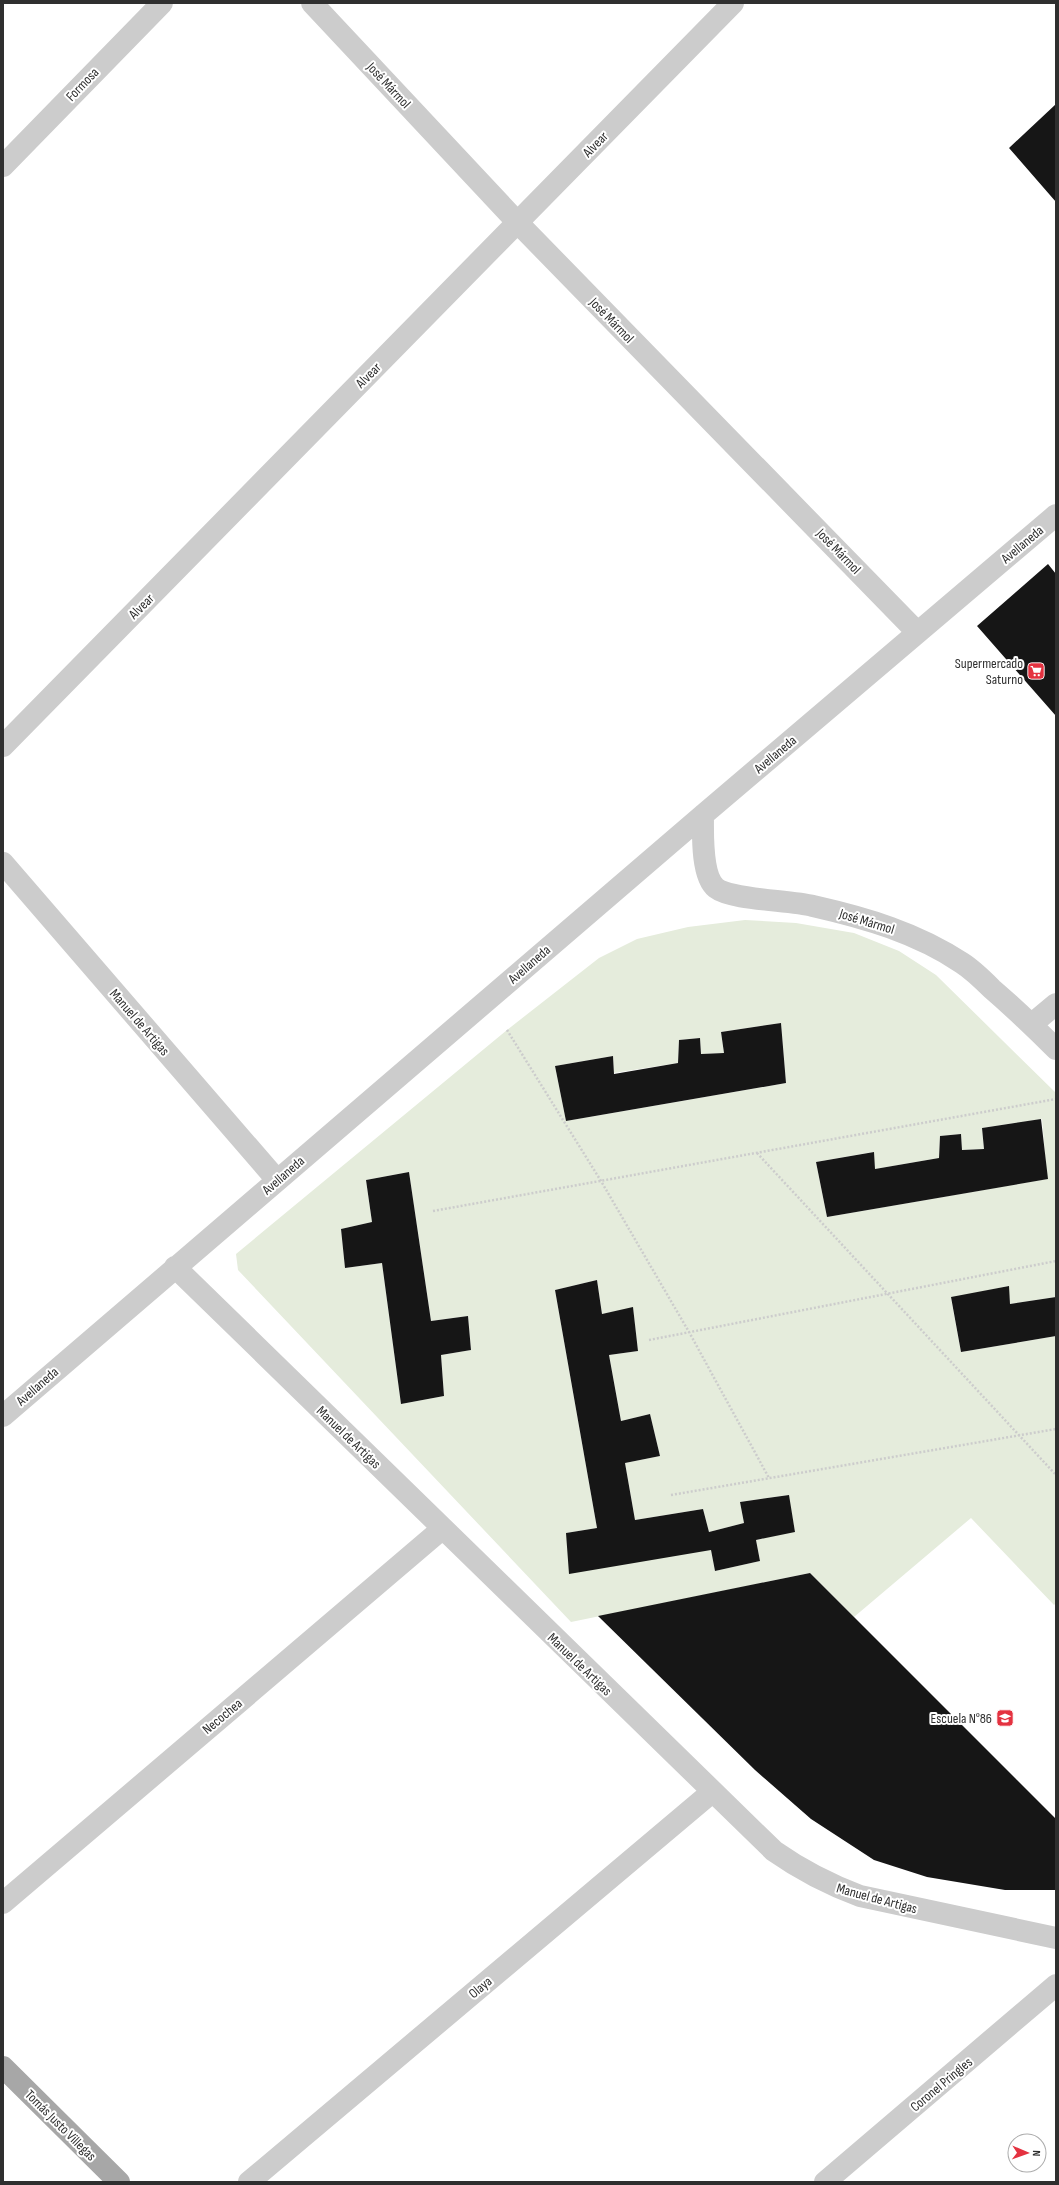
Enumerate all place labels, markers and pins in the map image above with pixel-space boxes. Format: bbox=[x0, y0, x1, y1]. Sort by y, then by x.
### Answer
place label: Supermercado Saturno bbox=[955, 655, 1023, 688]
supermarket icon: Supermercado Saturno bbox=[1026, 661, 1046, 681]
school or university icon: Escuela N°86 bbox=[995, 1708, 1015, 1728]
place label: Escuela N°86 bbox=[931, 1710, 992, 1727]

